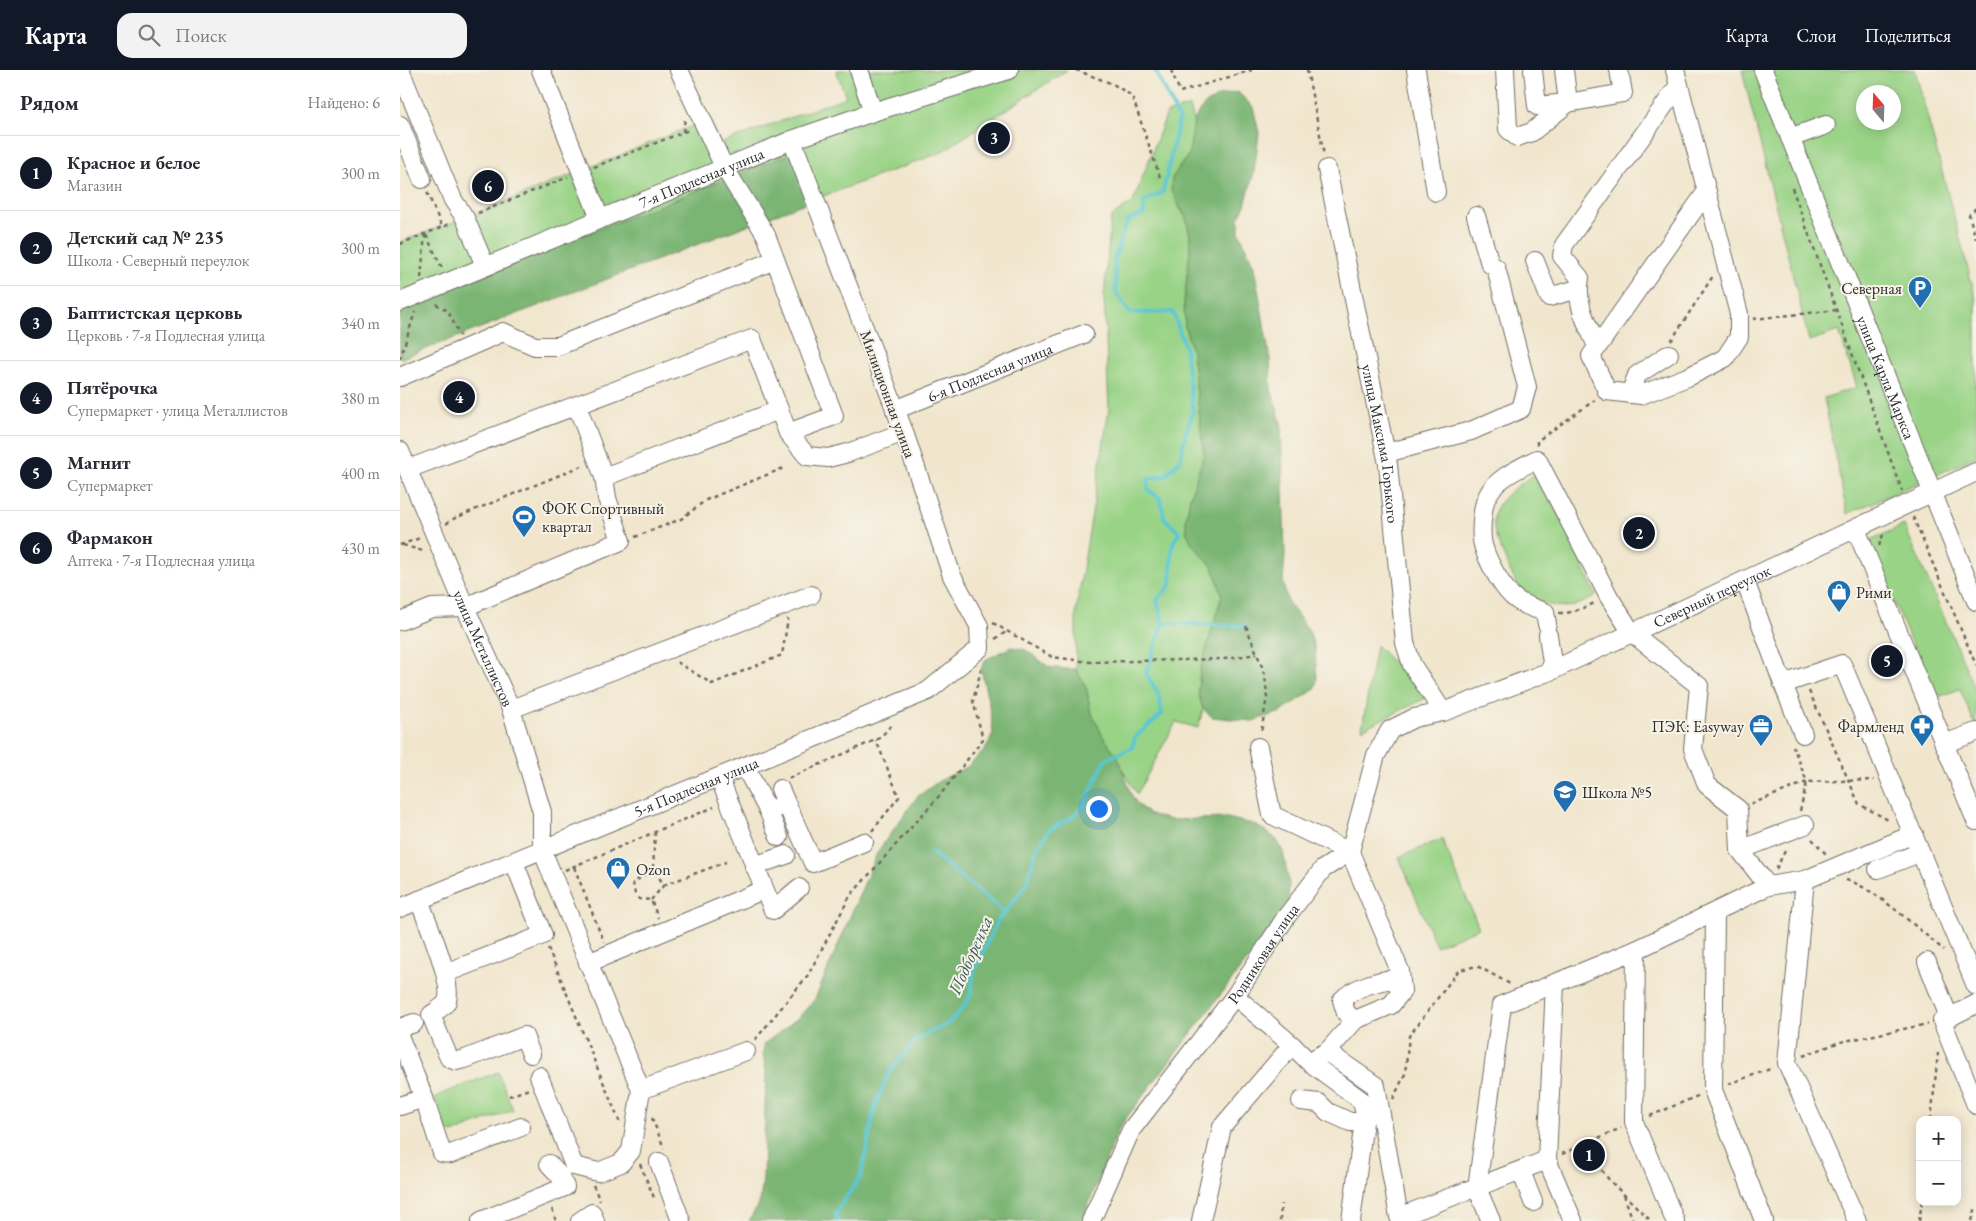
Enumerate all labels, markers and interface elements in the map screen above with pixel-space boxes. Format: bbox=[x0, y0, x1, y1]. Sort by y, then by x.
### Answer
search box bbox=[117, 13, 467, 58]
text: Карта bbox=[25, 20, 87, 51]
icon: search bbox=[135, 21, 163, 49]
text: Поиск bbox=[175, 23, 227, 48]
text: Карта bbox=[1726, 24, 1769, 47]
text: Слои bbox=[1797, 24, 1836, 47]
text: Поделиться bbox=[1864, 24, 1951, 47]
north arrow bbox=[1856, 85, 1901, 130]
text: Рядом bbox=[20, 89, 79, 116]
text: Найдено: 6 bbox=[308, 92, 380, 113]
pin: 3 bbox=[978, 119, 1010, 157]
street label: 7-я Подлесная улица bbox=[636, 142, 767, 213]
text: Красное и белое bbox=[67, 150, 200, 175]
text: 1 bbox=[32, 163, 40, 184]
text: 300 m bbox=[341, 163, 380, 184]
pin: 6 bbox=[472, 167, 504, 205]
text: Магазин bbox=[67, 175, 122, 196]
text: Детский сад № 235 bbox=[67, 225, 224, 250]
text: 2 bbox=[32, 238, 40, 259]
text: 300 m bbox=[341, 238, 380, 259]
text: Школа · Северный переулок bbox=[67, 250, 249, 271]
parking icon: Северная bbox=[1907, 275, 1933, 309]
place label: Северная bbox=[1841, 278, 1902, 299]
text: Баптистская церковь bbox=[67, 300, 242, 325]
street label: улица Карла Маркса bbox=[1852, 312, 1921, 443]
text: 3 bbox=[32, 313, 40, 334]
text: 340 m bbox=[341, 313, 380, 334]
text: Церковь · 7-я Подлесная улица bbox=[67, 325, 265, 346]
street label: Милиционная улица bbox=[855, 327, 921, 461]
street label: 6-я Подлесная улица bbox=[924, 337, 1056, 407]
street label: улица Максима Горького bbox=[1357, 362, 1404, 524]
text: Пятёрочка bbox=[67, 375, 158, 400]
pin: 4 bbox=[443, 378, 475, 416]
text: 4 bbox=[32, 388, 40, 409]
text: 380 m bbox=[341, 388, 380, 409]
text: Супермаркет · улица Металлистов bbox=[67, 400, 288, 421]
text: Магнит bbox=[67, 450, 131, 475]
text: 5 bbox=[32, 463, 40, 484]
text: 400 m bbox=[341, 463, 380, 484]
text: Супермаркет bbox=[67, 475, 153, 496]
place label: ФОК Спортивный квартал bbox=[542, 498, 665, 537]
sports icon: ФОК Спортивный квартал bbox=[511, 504, 537, 538]
pin: 2 bbox=[1623, 514, 1655, 552]
text: Фармакон bbox=[67, 525, 153, 550]
text: 6 bbox=[32, 538, 40, 559]
text: 430 m bbox=[341, 538, 380, 559]
text: Аптека · 7-я Подлесная улица bbox=[67, 550, 255, 571]
street label: Северный переулок bbox=[1649, 559, 1774, 632]
shop icon: Рими bbox=[1826, 579, 1852, 613]
place label: Рими bbox=[1856, 582, 1892, 603]
street label: улица Металлистов bbox=[448, 587, 519, 710]
pin: 5 bbox=[1871, 642, 1903, 680]
office icon: ПЭК: Easyway bbox=[1748, 713, 1774, 747]
pharmacy icon: Фармленд bbox=[1909, 713, 1935, 747]
place label: ПЭК: Easyway bbox=[1652, 716, 1745, 737]
place label: Фармленд bbox=[1838, 716, 1905, 737]
street label: 5-я Подлесная улица bbox=[630, 751, 762, 821]
school or university icon: Школа №5 bbox=[1552, 779, 1578, 813]
place label: Школа №5 bbox=[1582, 782, 1652, 803]
your location bbox=[1086, 796, 1112, 822]
shop icon: Ozon bbox=[605, 856, 631, 890]
place label: Ozon bbox=[636, 859, 671, 880]
street label: Родниковая улица bbox=[1222, 898, 1304, 1008]
water label: Подборенка bbox=[942, 912, 998, 999]
map controls bbox=[1916, 1116, 1961, 1206]
button: + bbox=[1916, 1116, 1961, 1161]
pin: 1 bbox=[1573, 1136, 1605, 1174]
button: − bbox=[1916, 1161, 1961, 1206]

